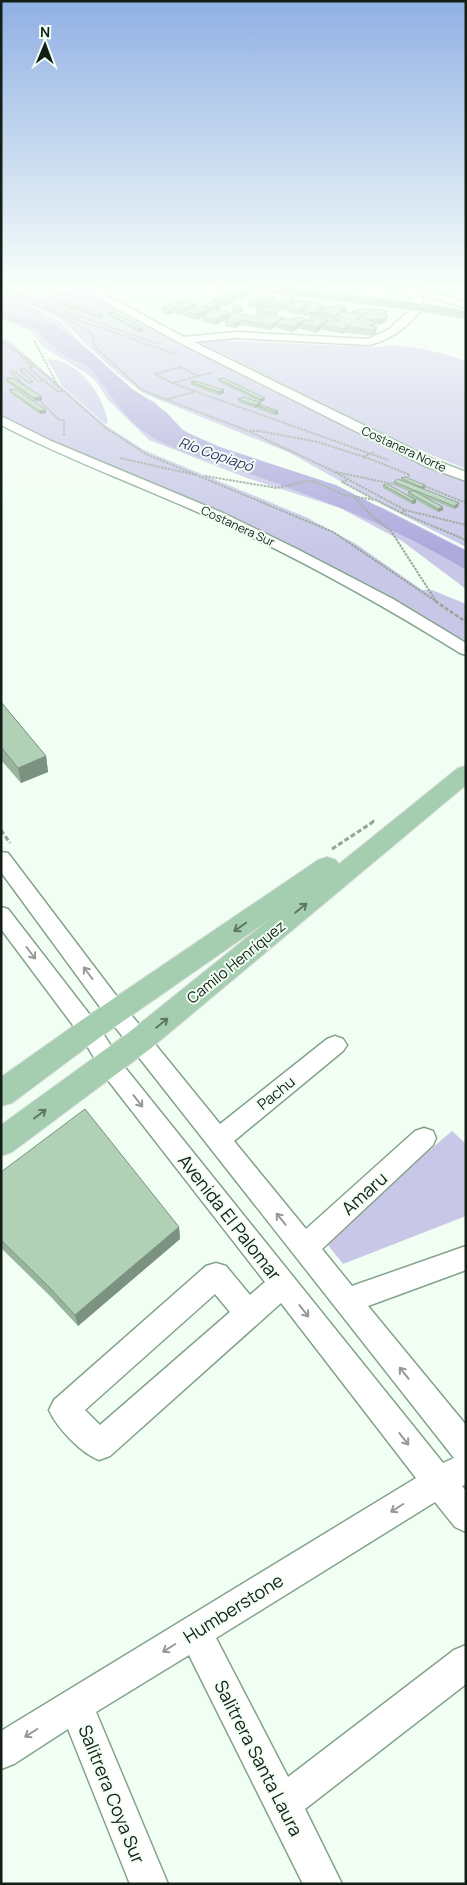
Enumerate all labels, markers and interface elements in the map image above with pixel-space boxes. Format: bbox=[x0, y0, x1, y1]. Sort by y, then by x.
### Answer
north arrow bbox=[20, 20, 70, 70]
text: N bbox=[40, 22, 50, 41]
street label: Costanera Norte bbox=[359, 422, 449, 476]
water label: Río Copiapó bbox=[176, 432, 256, 476]
street label: Costanera Sur bbox=[198, 501, 278, 551]
one-way arrow bbox=[294, 903, 307, 914]
street label: Camilo Henríquez bbox=[182, 915, 290, 1008]
one-way arrow bbox=[233, 922, 247, 932]
one-way arrow bbox=[25, 946, 36, 959]
one-way arrow bbox=[82, 967, 93, 980]
one-way arrow bbox=[155, 1017, 168, 1028]
street label: Pachu bbox=[253, 1071, 299, 1115]
one-way arrow bbox=[133, 1094, 143, 1108]
one-way arrow bbox=[33, 1109, 47, 1119]
street label: Avenida El Palomar bbox=[173, 1149, 287, 1285]
street label: Amaru bbox=[336, 1166, 392, 1220]
one-way arrow bbox=[275, 1213, 286, 1226]
one-way arrow bbox=[298, 1304, 309, 1317]
one-way arrow bbox=[399, 1367, 410, 1380]
one-way arrow bbox=[399, 1432, 410, 1445]
one-way arrow bbox=[390, 1503, 404, 1513]
street label: Humberstone bbox=[178, 1568, 288, 1648]
one-way arrow bbox=[162, 1643, 176, 1653]
street label: Salitrera Santa Laura bbox=[209, 1676, 309, 1840]
street label: Salitrera Coya Sur bbox=[73, 1721, 151, 1867]
one-way arrow bbox=[24, 1729, 38, 1739]

